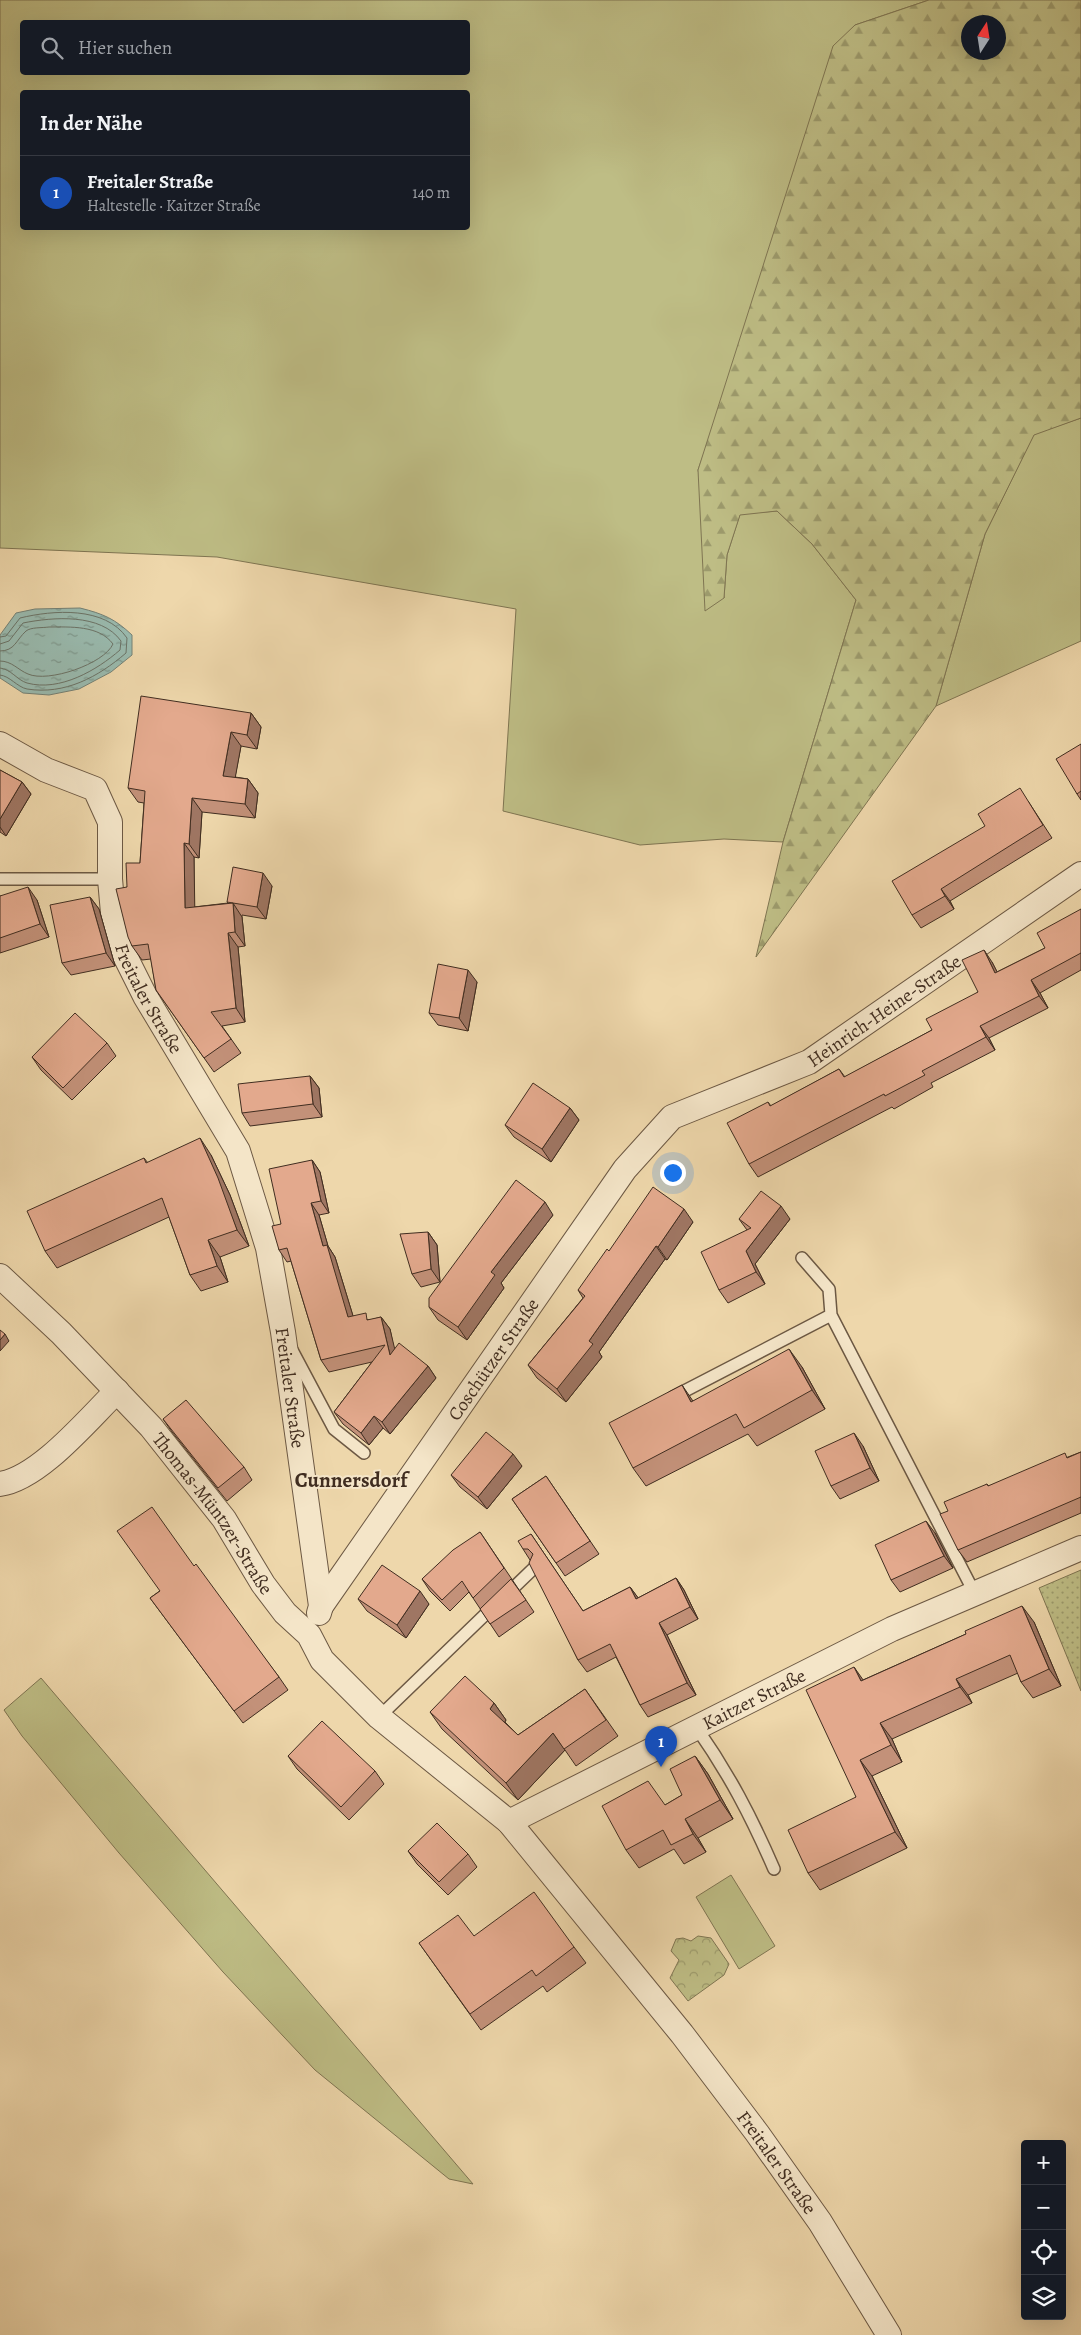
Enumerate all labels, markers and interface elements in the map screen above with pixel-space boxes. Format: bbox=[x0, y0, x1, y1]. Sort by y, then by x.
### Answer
north arrow bbox=[961, 15, 1006, 60]
search box bbox=[20, 20, 470, 75]
icon: search bbox=[38, 34, 66, 62]
text: Hier suchen bbox=[78, 35, 172, 61]
text: In der Nähe bbox=[40, 109, 142, 137]
text: Freitaler Straße bbox=[87, 169, 213, 195]
text: 1 bbox=[53, 182, 59, 204]
text: 140 m bbox=[412, 182, 450, 204]
text: Haltestelle · Kaitzer Straße bbox=[87, 195, 261, 217]
street label: Freitaler Straße bbox=[108, 941, 189, 1059]
street label: Heinrich-Heine-Straße bbox=[802, 949, 967, 1074]
your location bbox=[660, 1160, 686, 1186]
street label: Coschützer Straße bbox=[442, 1293, 545, 1426]
street label: Freitaler Straße bbox=[268, 1326, 311, 1450]
street label: Thomas-Müntzer-Straße bbox=[146, 1427, 279, 1600]
district label: Cunnersdorf bbox=[295, 1466, 410, 1494]
street label: Kaitzer Straße bbox=[698, 1663, 810, 1737]
pin: 1 bbox=[645, 1726, 677, 1767]
street label: Freitaler Straße bbox=[730, 2105, 822, 2220]
map controls bbox=[1021, 2140, 1066, 2320]
button: + bbox=[1021, 2140, 1066, 2185]
button: − bbox=[1021, 2185, 1066, 2230]
button: locate bbox=[1021, 2230, 1066, 2275]
button: layers bbox=[1021, 2275, 1066, 2320]

